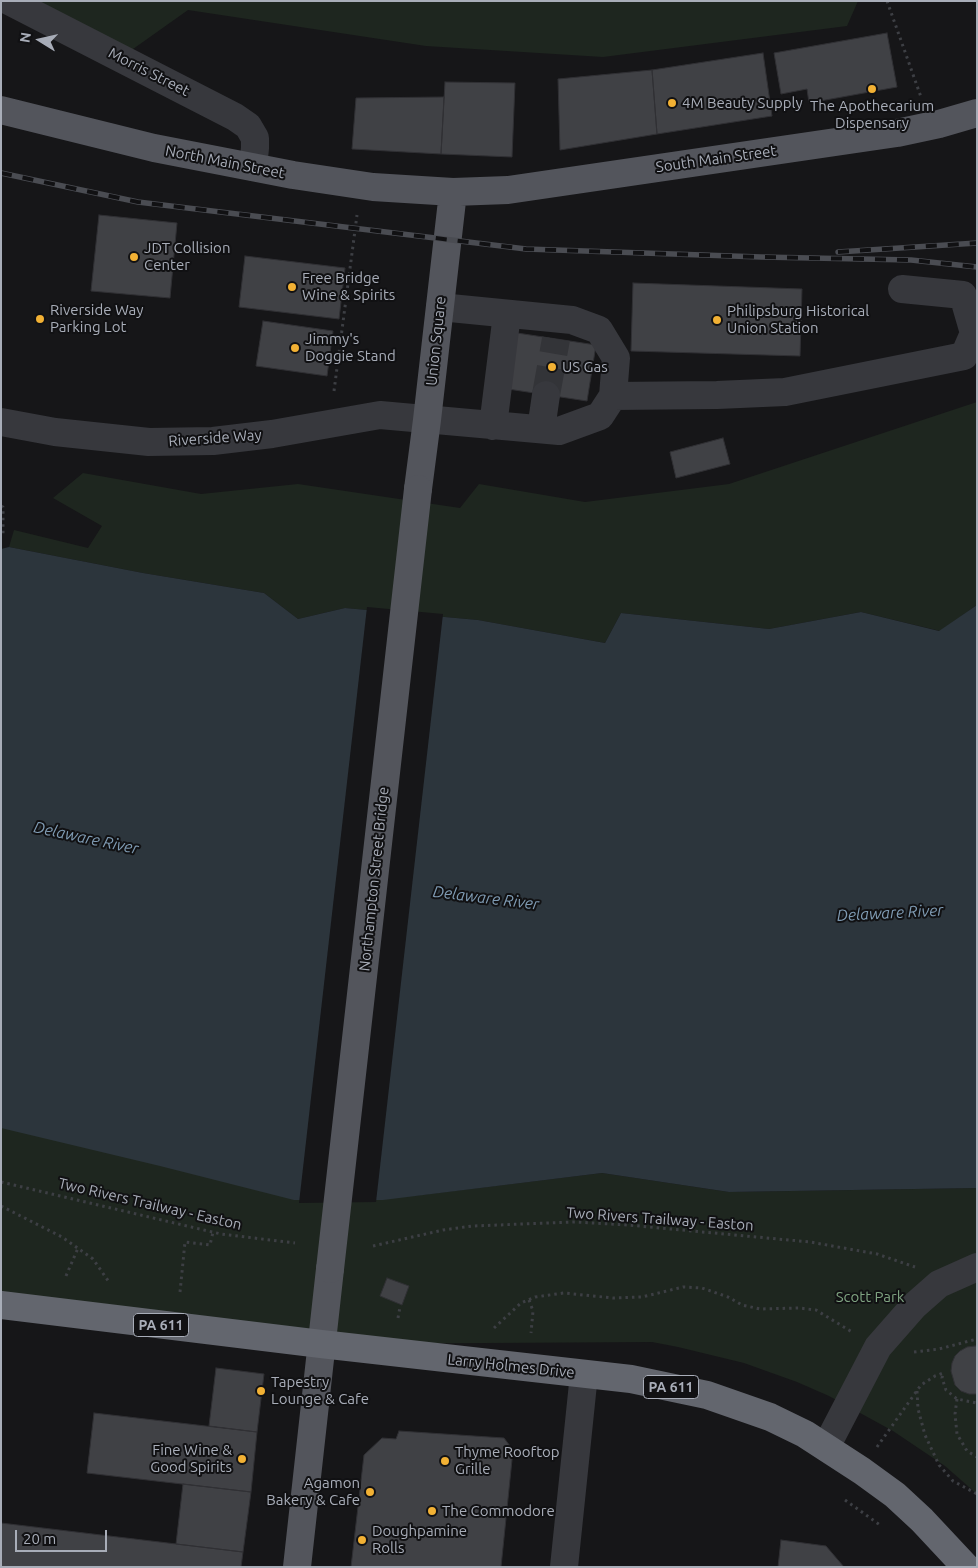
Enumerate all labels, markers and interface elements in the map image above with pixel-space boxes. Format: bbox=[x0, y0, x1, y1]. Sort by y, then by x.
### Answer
north arrow bbox=[15, 15, 65, 65]
text: N bbox=[16, 31, 34, 44]
street label: Morris Street bbox=[105, 44, 193, 100]
marker: The Apothecarium Dispensary bbox=[866, 83, 878, 95]
place label: 4M Beauty Supply bbox=[682, 94, 803, 112]
marker: 4M Beauty Supply bbox=[666, 97, 678, 109]
place label: The Apothecarium Dispensary bbox=[810, 97, 934, 132]
street label: North Main Street bbox=[164, 142, 286, 182]
street label: South Main Street bbox=[655, 142, 777, 176]
place label: JDT Collision Center bbox=[144, 239, 230, 274]
marker: JDT Collision Center bbox=[128, 251, 140, 263]
place label: Free Bridge Wine & Spirits bbox=[302, 269, 395, 304]
marker: Free Bridge Wine & Spirits bbox=[286, 281, 298, 293]
street label: Union Square bbox=[422, 295, 450, 387]
place label: Riverside Way Parking Lot bbox=[50, 301, 143, 336]
place label: Philipsburg Historical Union Station bbox=[727, 302, 869, 337]
marker: Riverside Way Parking Lot bbox=[34, 313, 46, 325]
marker: Philipsburg Historical Union Station bbox=[711, 314, 723, 326]
place label: Jimmy's Doggie Stand bbox=[305, 330, 396, 365]
marker: Jimmy's Doggie Stand bbox=[289, 342, 301, 354]
place label: US Gas bbox=[562, 358, 608, 376]
marker: US Gas bbox=[546, 361, 558, 373]
street label: Riverside Way bbox=[168, 426, 262, 450]
street label: Northampton Street Bridge bbox=[355, 786, 393, 972]
water label: Delaware River bbox=[32, 818, 140, 858]
water label: Delaware River bbox=[432, 882, 540, 914]
water label: Delaware River bbox=[836, 901, 944, 925]
street label: Two Rivers Trailway - Easton bbox=[57, 1174, 243, 1234]
street label: Two Rivers Trailway - Easton bbox=[566, 1203, 754, 1235]
park label: Scott Park bbox=[836, 1288, 904, 1306]
road number: PA 611 bbox=[134, 1314, 188, 1336]
street label: Larry Holmes Drive bbox=[447, 1350, 575, 1382]
place label: Tapestry Lounge & Cafe bbox=[271, 1373, 369, 1408]
road number: PA 611 bbox=[644, 1375, 698, 1398]
marker: Tapestry Lounge & Cafe bbox=[255, 1385, 267, 1397]
place label: Fine Wine & Good Spirits bbox=[150, 1441, 232, 1476]
place label: Thyme Rooftop Grille bbox=[455, 1443, 560, 1478]
marker: Fine Wine & Good Spirits bbox=[236, 1453, 248, 1465]
marker: Thyme Rooftop Grille bbox=[439, 1455, 451, 1467]
place label: Agamon Bakery & Cafe bbox=[266, 1474, 360, 1509]
marker: Agamon Bakery & Cafe bbox=[364, 1486, 376, 1498]
place label: The Commodore bbox=[442, 1502, 555, 1520]
marker: The Commodore bbox=[426, 1505, 438, 1517]
scale bar bbox=[18, 1520, 110, 1552]
place label: Doughpamine Rolls bbox=[372, 1522, 467, 1557]
text: 20 m bbox=[23, 1530, 56, 1547]
marker: Doughpamine Rolls bbox=[356, 1534, 368, 1546]

